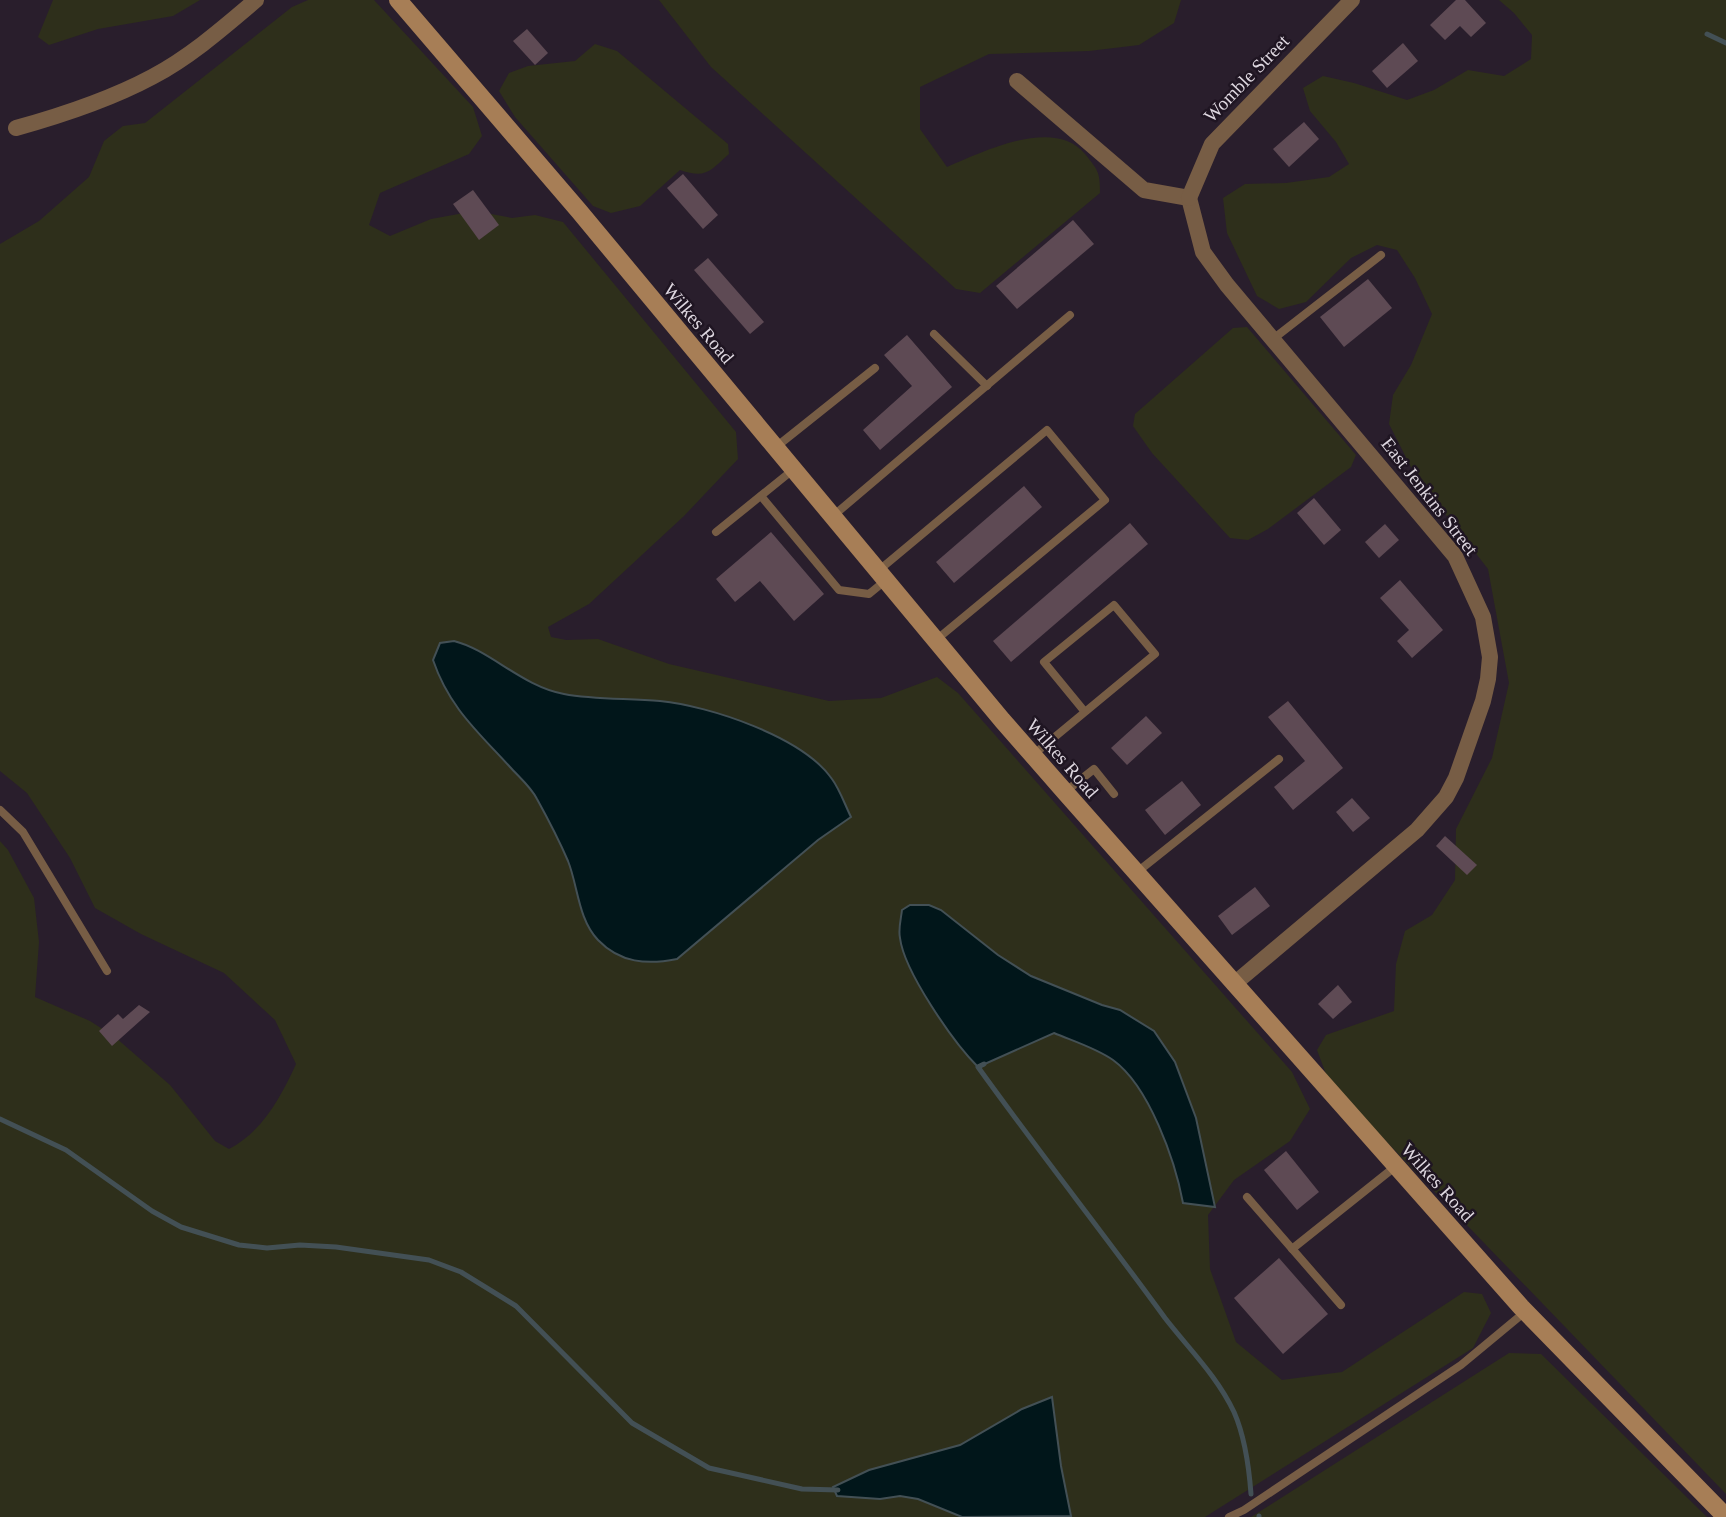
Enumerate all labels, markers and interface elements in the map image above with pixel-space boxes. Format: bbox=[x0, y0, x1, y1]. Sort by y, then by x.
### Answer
street label: Womble Street bbox=[1200, 30, 1294, 126]
street label: Wilkes Road bbox=[659, 279, 738, 368]
street label: East Jenkins Street bbox=[1377, 433, 1483, 560]
street label: Wilkes Road bbox=[1023, 714, 1103, 803]
street label: Wilkes Road bbox=[1397, 1139, 1479, 1226]

